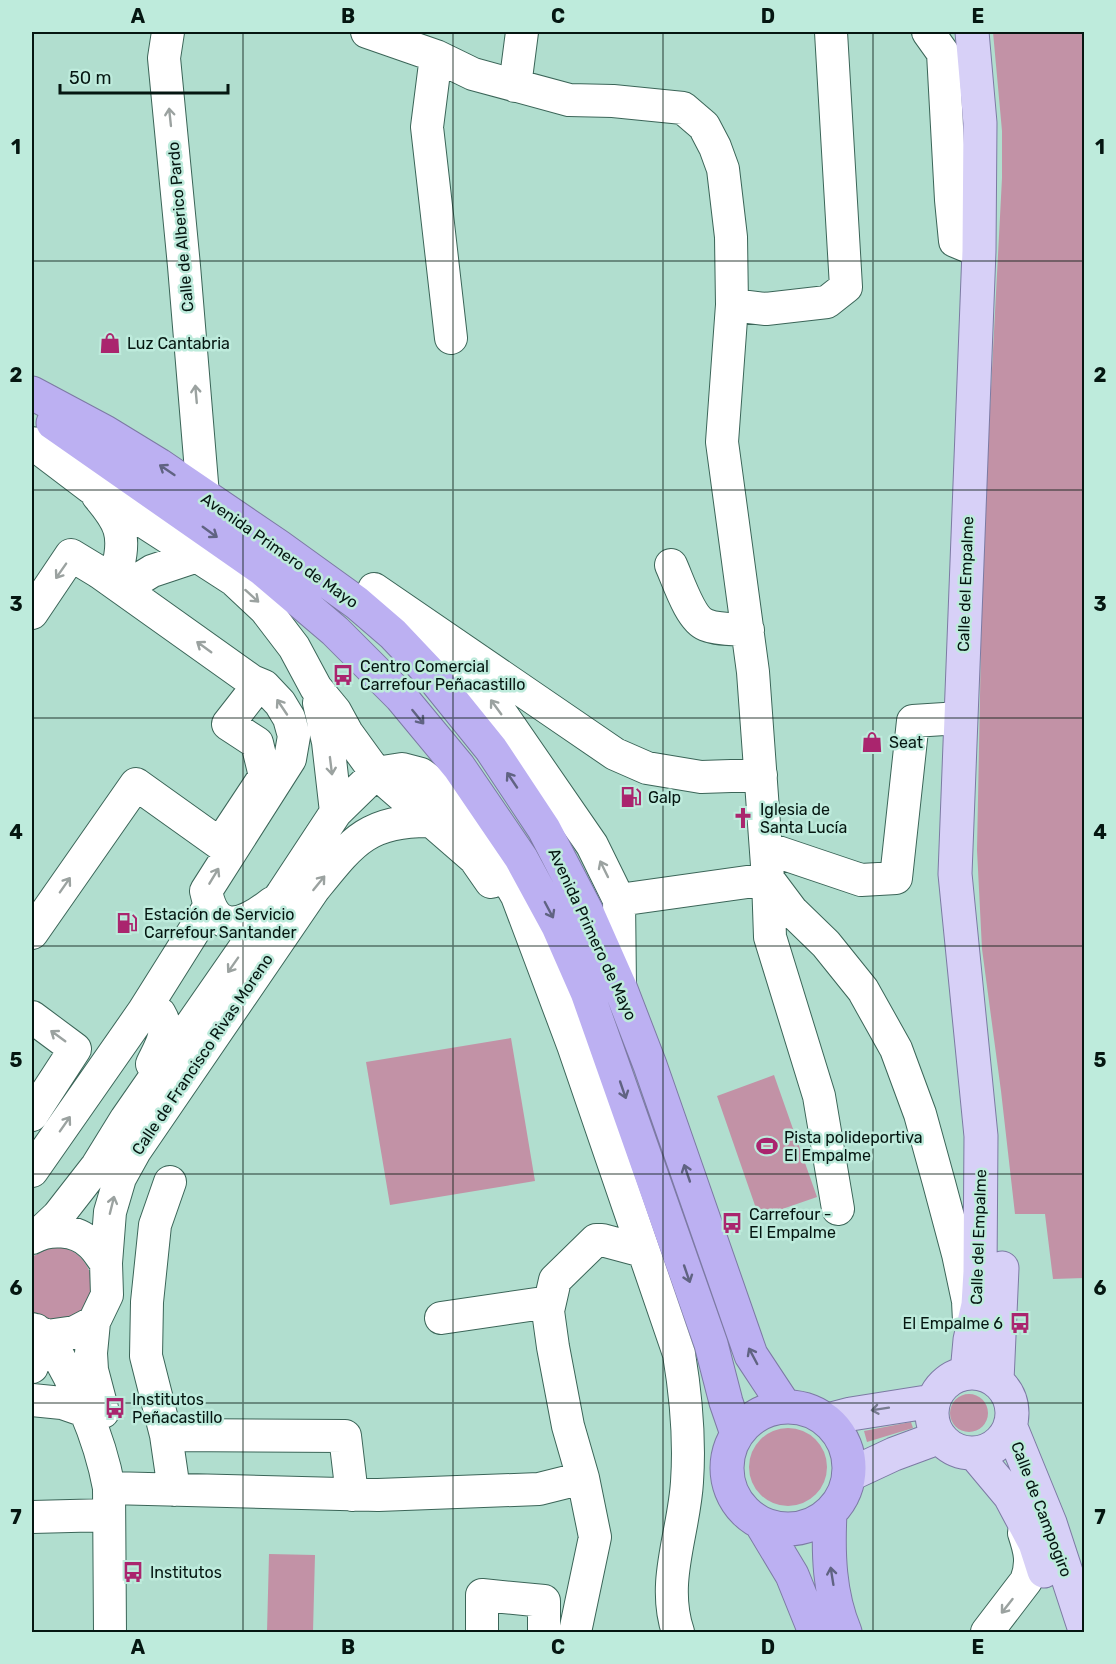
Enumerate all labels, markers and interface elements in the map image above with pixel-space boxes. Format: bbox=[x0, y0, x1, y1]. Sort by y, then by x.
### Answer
text: A bbox=[131, 4, 146, 28]
text: B bbox=[341, 4, 355, 28]
text: C bbox=[551, 4, 565, 28]
text: D bbox=[761, 4, 775, 28]
text: E bbox=[972, 4, 984, 28]
scale bar bbox=[60, 57, 228, 95]
text: 50 m bbox=[69, 67, 112, 89]
one-way arrow bbox=[164, 107, 175, 127]
text: 1 bbox=[11, 135, 21, 159]
text: 1 bbox=[1095, 135, 1105, 159]
street label: Calle de Alberico Pardo bbox=[164, 141, 197, 313]
shop icon: Luz Cantabria bbox=[98, 331, 122, 355]
place label: Luz Cantabria bbox=[127, 334, 230, 353]
text: 2 bbox=[10, 363, 23, 387]
text: 2 bbox=[1094, 363, 1107, 387]
one-way arrow bbox=[190, 385, 201, 405]
one-way arrow bbox=[159, 464, 176, 476]
street label: Avenida Primero de Mayo bbox=[197, 489, 362, 612]
street label: Calle del Empalme bbox=[954, 516, 977, 652]
one-way arrow bbox=[202, 526, 218, 539]
one-way arrow bbox=[55, 562, 67, 578]
one-way arrow bbox=[244, 589, 259, 603]
text: 3 bbox=[9, 592, 23, 616]
text: 3 bbox=[1093, 592, 1107, 616]
one-way arrow bbox=[196, 641, 213, 653]
place label: Centro Comercial Carrefour Peñacastillo bbox=[360, 657, 525, 694]
bus stop icon: Centro Comercial Carrefour Peñacastillo bbox=[331, 663, 355, 687]
one-way arrow bbox=[276, 699, 288, 716]
one-way arrow bbox=[490, 699, 502, 715]
one-way arrow bbox=[411, 709, 424, 725]
shop icon: Seat bbox=[860, 730, 884, 754]
place label: Seat bbox=[889, 733, 923, 752]
one-way arrow bbox=[326, 755, 337, 775]
one-way arrow bbox=[506, 773, 518, 789]
fuel station icon: Galp bbox=[619, 785, 643, 809]
place label: Galp bbox=[648, 788, 681, 807]
place label: Iglesia de Santa Lucía bbox=[760, 800, 847, 837]
church icon: Iglesia de Santa Lucía bbox=[731, 806, 755, 830]
text: 4 bbox=[9, 820, 23, 844]
text: 4 bbox=[1093, 820, 1107, 844]
street label: Avenida Primero de Mayo bbox=[544, 845, 641, 1023]
one-way arrow bbox=[597, 860, 609, 878]
one-way arrow bbox=[208, 868, 220, 885]
one-way arrow bbox=[312, 876, 325, 892]
one-way arrow bbox=[59, 877, 71, 893]
one-way arrow bbox=[544, 900, 555, 918]
place label: Estación de Servicio Carrefour Santander bbox=[144, 905, 297, 942]
fuel station icon: Estación de Servicio Carrefour Santander bbox=[115, 911, 139, 935]
street label: Calle de Francisco Rivas Moreno bbox=[128, 950, 277, 1158]
one-way arrow bbox=[227, 957, 239, 973]
one-way arrow bbox=[51, 1030, 67, 1042]
text: 5 bbox=[10, 1048, 23, 1072]
text: 5 bbox=[1094, 1048, 1107, 1072]
one-way arrow bbox=[618, 1080, 629, 1099]
one-way arrow bbox=[59, 1116, 71, 1132]
place label: Pista polideportiva El Empalme bbox=[784, 1128, 923, 1165]
sports icon: Pista polideportiva El Empalme bbox=[755, 1134, 779, 1158]
one-way arrow bbox=[680, 1164, 691, 1183]
street label: Calle del Empalme bbox=[967, 1169, 990, 1305]
one-way arrow bbox=[107, 1196, 118, 1215]
place label: Carrefour - El Empalme bbox=[749, 1205, 836, 1242]
bus stop icon: Carrefour - El Empalme bbox=[720, 1211, 744, 1235]
one-way arrow bbox=[682, 1264, 693, 1283]
text: 6 bbox=[9, 1276, 23, 1300]
text: 6 bbox=[1093, 1276, 1107, 1300]
bus stop icon: El Empalme 6 bbox=[1008, 1311, 1032, 1335]
place label: El Empalme 6 bbox=[903, 1314, 1003, 1333]
one-way arrow bbox=[747, 1348, 759, 1365]
place label: Institutos Peñacastillo bbox=[132, 1390, 223, 1427]
bus stop icon: Institutos Peñacastillo bbox=[103, 1396, 127, 1420]
one-way arrow bbox=[871, 1404, 891, 1415]
street label: Calle de Campogiro bbox=[1007, 1439, 1076, 1580]
text: 7 bbox=[10, 1505, 22, 1529]
text: 7 bbox=[1094, 1505, 1106, 1529]
bus stop icon: Institutos bbox=[121, 1560, 145, 1584]
place label: Institutos bbox=[150, 1563, 222, 1582]
one-way arrow bbox=[826, 1567, 837, 1586]
one-way arrow bbox=[1000, 1598, 1013, 1614]
text: A bbox=[131, 1635, 146, 1659]
text: B bbox=[341, 1635, 355, 1659]
text: C bbox=[551, 1635, 565, 1659]
text: D bbox=[761, 1635, 775, 1659]
text: E bbox=[972, 1635, 984, 1659]

